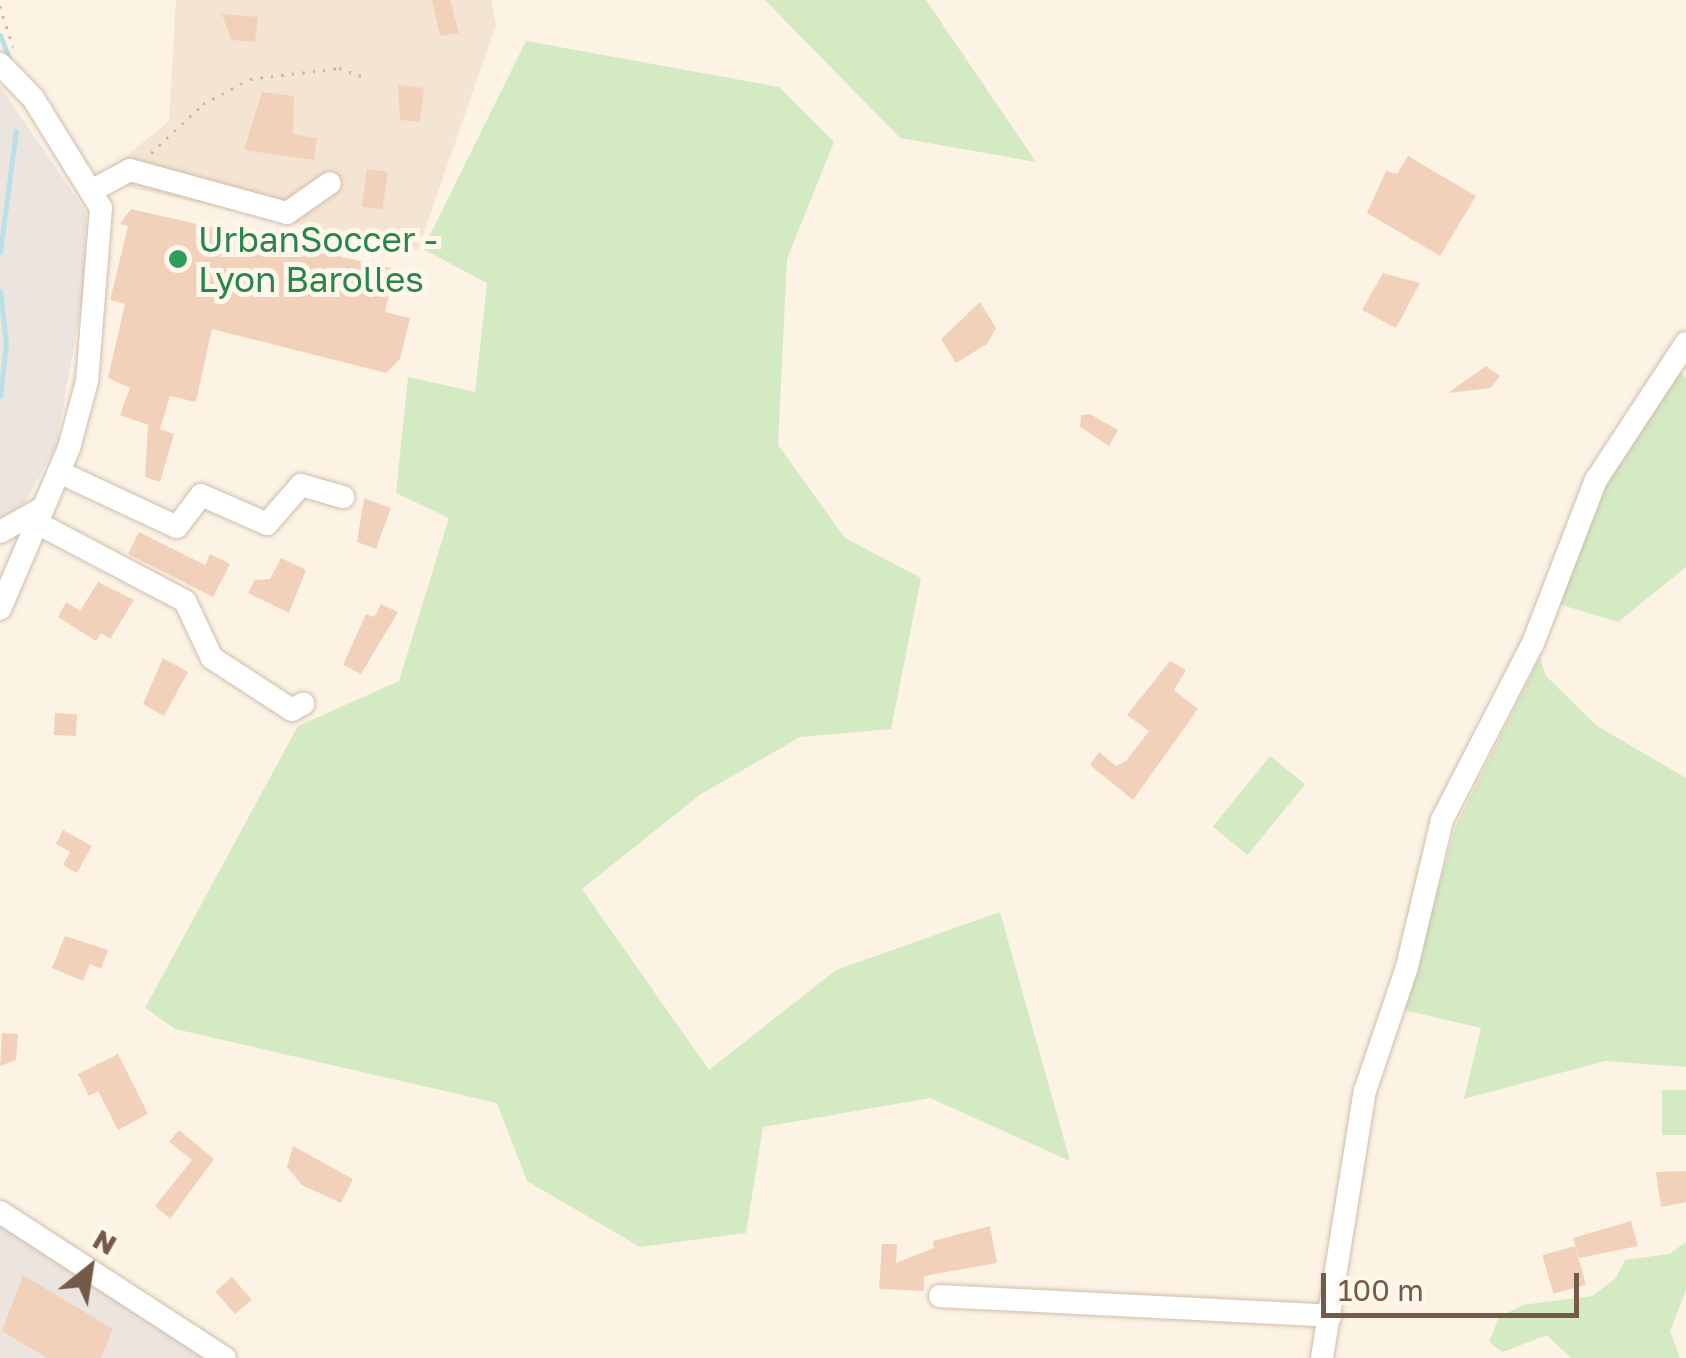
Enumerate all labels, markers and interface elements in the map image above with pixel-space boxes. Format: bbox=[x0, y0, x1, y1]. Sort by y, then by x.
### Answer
place label: UrbanSoccer - Lyon Barolles bbox=[198, 218, 438, 300]
marker: UrbanSoccer - Lyon Barolles bbox=[167, 248, 189, 270]
north arrow bbox=[40, 1218, 140, 1318]
text: N bbox=[88, 1222, 123, 1261]
scale bar bbox=[1326, 1253, 1584, 1315]
text: 100 m bbox=[1338, 1272, 1424, 1308]

